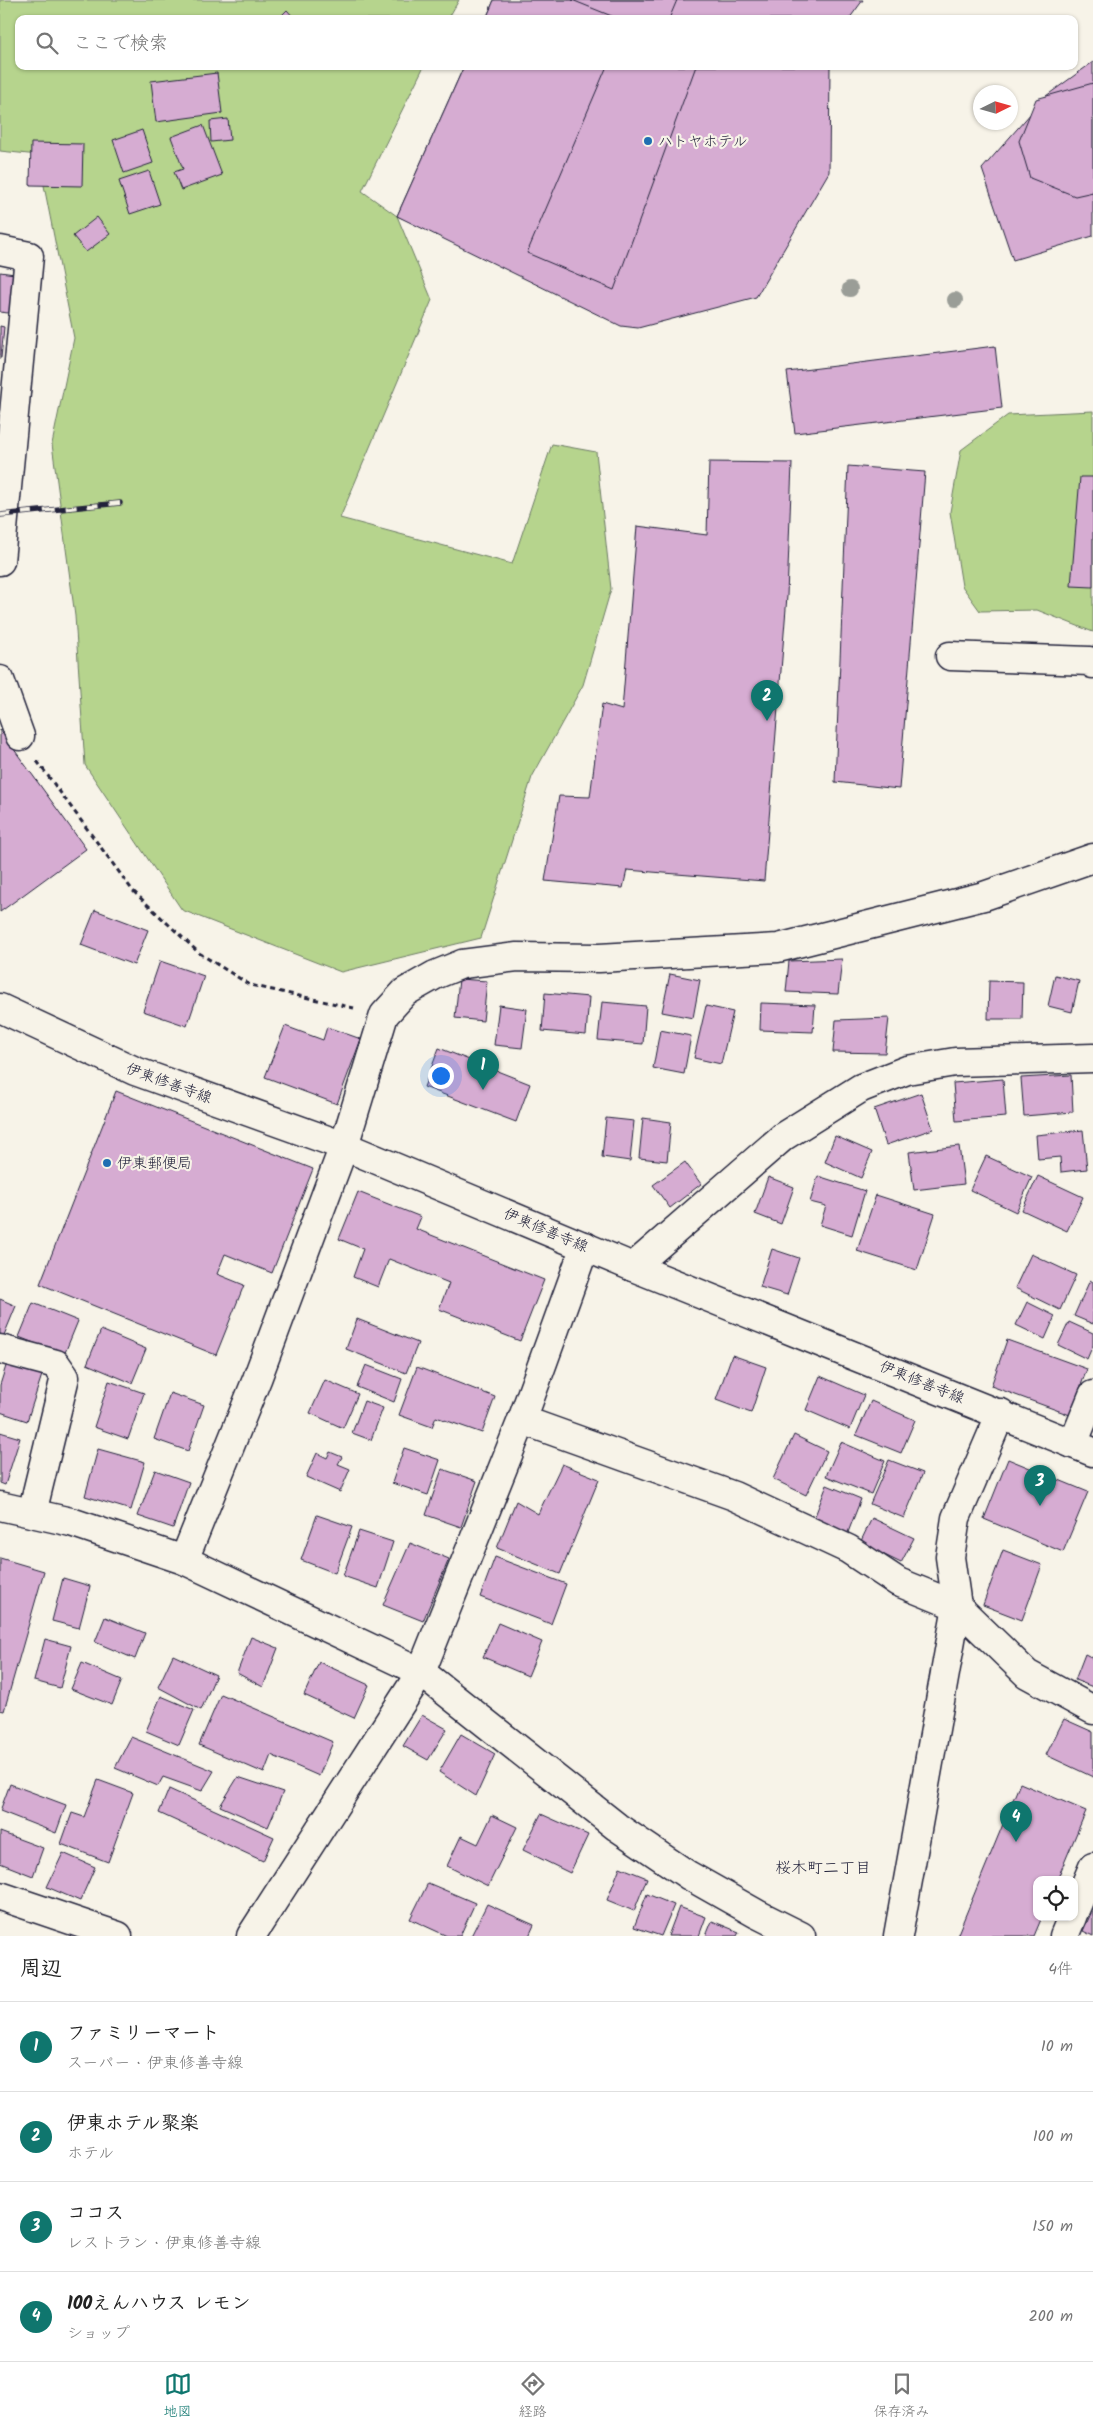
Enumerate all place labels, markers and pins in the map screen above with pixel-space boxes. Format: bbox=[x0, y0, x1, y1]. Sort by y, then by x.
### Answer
place label: ハトヤホテル bbox=[658, 130, 747, 154]
marker: ハトヤホテル bbox=[642, 135, 654, 147]
pin: 2 bbox=[751, 680, 783, 721]
pin: 1 bbox=[467, 1049, 499, 1090]
place label: 伊東郵便局 bbox=[117, 1152, 192, 1176]
marker: 伊東郵便局 bbox=[101, 1157, 113, 1169]
pin: 3 bbox=[1024, 1465, 1056, 1506]
pin: 4 bbox=[1000, 1801, 1032, 1842]

